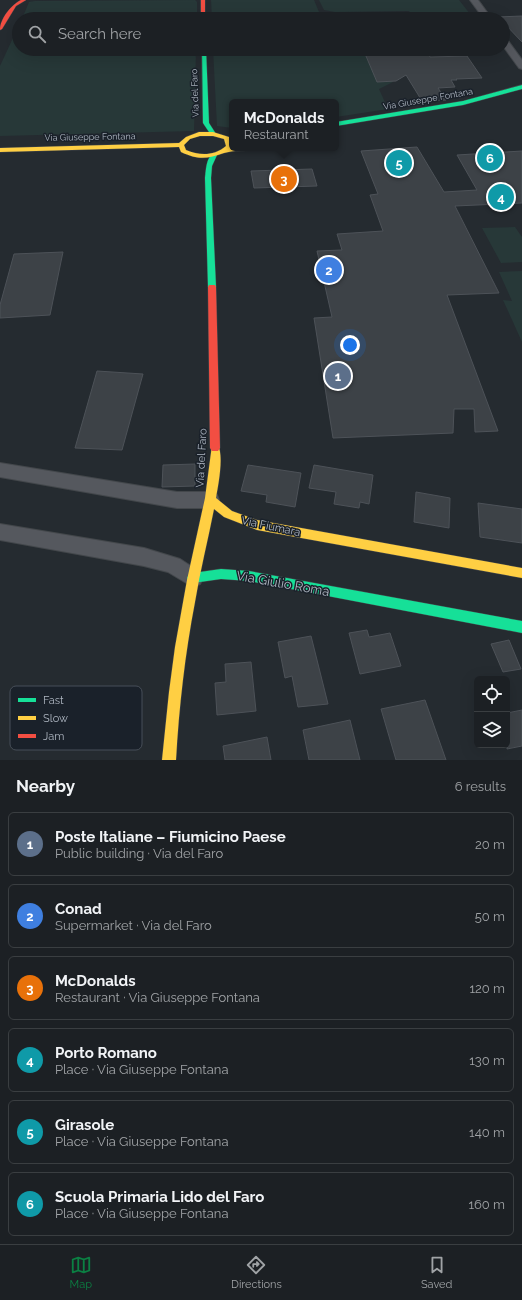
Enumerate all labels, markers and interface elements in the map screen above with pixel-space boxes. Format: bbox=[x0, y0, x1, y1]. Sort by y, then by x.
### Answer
search box bbox=[12, 12, 510, 56]
icon: search bbox=[26, 23, 48, 45]
text: Search here bbox=[58, 25, 141, 43]
street label: Via del Faro bbox=[189, 69, 201, 117]
street label: Via Giuseppe Fontana bbox=[382, 86, 474, 112]
popup bbox=[229, 99, 339, 151]
text: McDonalds bbox=[244, 109, 324, 127]
text: Restaurant bbox=[244, 127, 309, 142]
street label: Via Giuseppe Fontana bbox=[44, 131, 136, 143]
pin: 6 bbox=[477, 143, 503, 173]
pin: 5 bbox=[386, 148, 412, 178]
pin: 3 bbox=[271, 164, 297, 194]
pin: 4 bbox=[488, 182, 514, 212]
pin: 2 bbox=[316, 255, 342, 285]
your location bbox=[340, 335, 360, 355]
pin: 1 bbox=[325, 361, 351, 391]
street label: Via del Faro bbox=[193, 428, 210, 488]
street label: Via Fiumara bbox=[240, 514, 302, 539]
street label: Via Giulio Roma bbox=[235, 568, 331, 599]
map controls bbox=[474, 676, 510, 748]
button: locate bbox=[474, 676, 510, 712]
legend bbox=[10, 686, 142, 750]
text: Fast bbox=[43, 694, 64, 707]
text: Slow bbox=[43, 712, 68, 725]
button: layers bbox=[474, 712, 510, 748]
text: Jam bbox=[43, 730, 64, 743]
text: Nearby bbox=[16, 776, 75, 796]
text: 6 results bbox=[455, 779, 506, 794]
text: Poste Italiane – Fiumicino Paese bbox=[55, 828, 286, 846]
text: 1 bbox=[27, 837, 33, 852]
text: 20 m bbox=[475, 837, 505, 852]
text: Public building · Via del Faro bbox=[55, 846, 223, 861]
text: Conad bbox=[55, 900, 102, 918]
text: 2 bbox=[26, 909, 34, 924]
text: 50 m bbox=[475, 909, 505, 924]
text: Supermarket · Via del Faro bbox=[55, 918, 212, 933]
text: McDonalds bbox=[55, 972, 136, 990]
text: 3 bbox=[26, 981, 34, 996]
text: 120 m bbox=[469, 981, 505, 996]
text: Restaurant · Via Giuseppe Fontana bbox=[55, 990, 260, 1005]
text: Porto Romano bbox=[55, 1044, 157, 1062]
text: 4 bbox=[26, 1053, 34, 1068]
text: 130 m bbox=[469, 1053, 505, 1068]
text: Place · Via Giuseppe Fontana bbox=[55, 1062, 228, 1077]
text: Girasole bbox=[55, 1116, 114, 1134]
text: 5 bbox=[26, 1125, 34, 1140]
text: 140 m bbox=[469, 1125, 505, 1140]
text: Place · Via Giuseppe Fontana bbox=[55, 1134, 228, 1149]
text: Scuola Primaria Lido del Faro bbox=[55, 1188, 264, 1206]
text: 6 bbox=[26, 1197, 34, 1212]
text: 160 m bbox=[468, 1197, 505, 1212]
text: Place · Via Giuseppe Fontana bbox=[55, 1206, 228, 1221]
tab: Map bbox=[70, 1254, 92, 1291]
tab: Directions bbox=[231, 1254, 282, 1291]
tab: Saved bbox=[421, 1254, 452, 1291]

